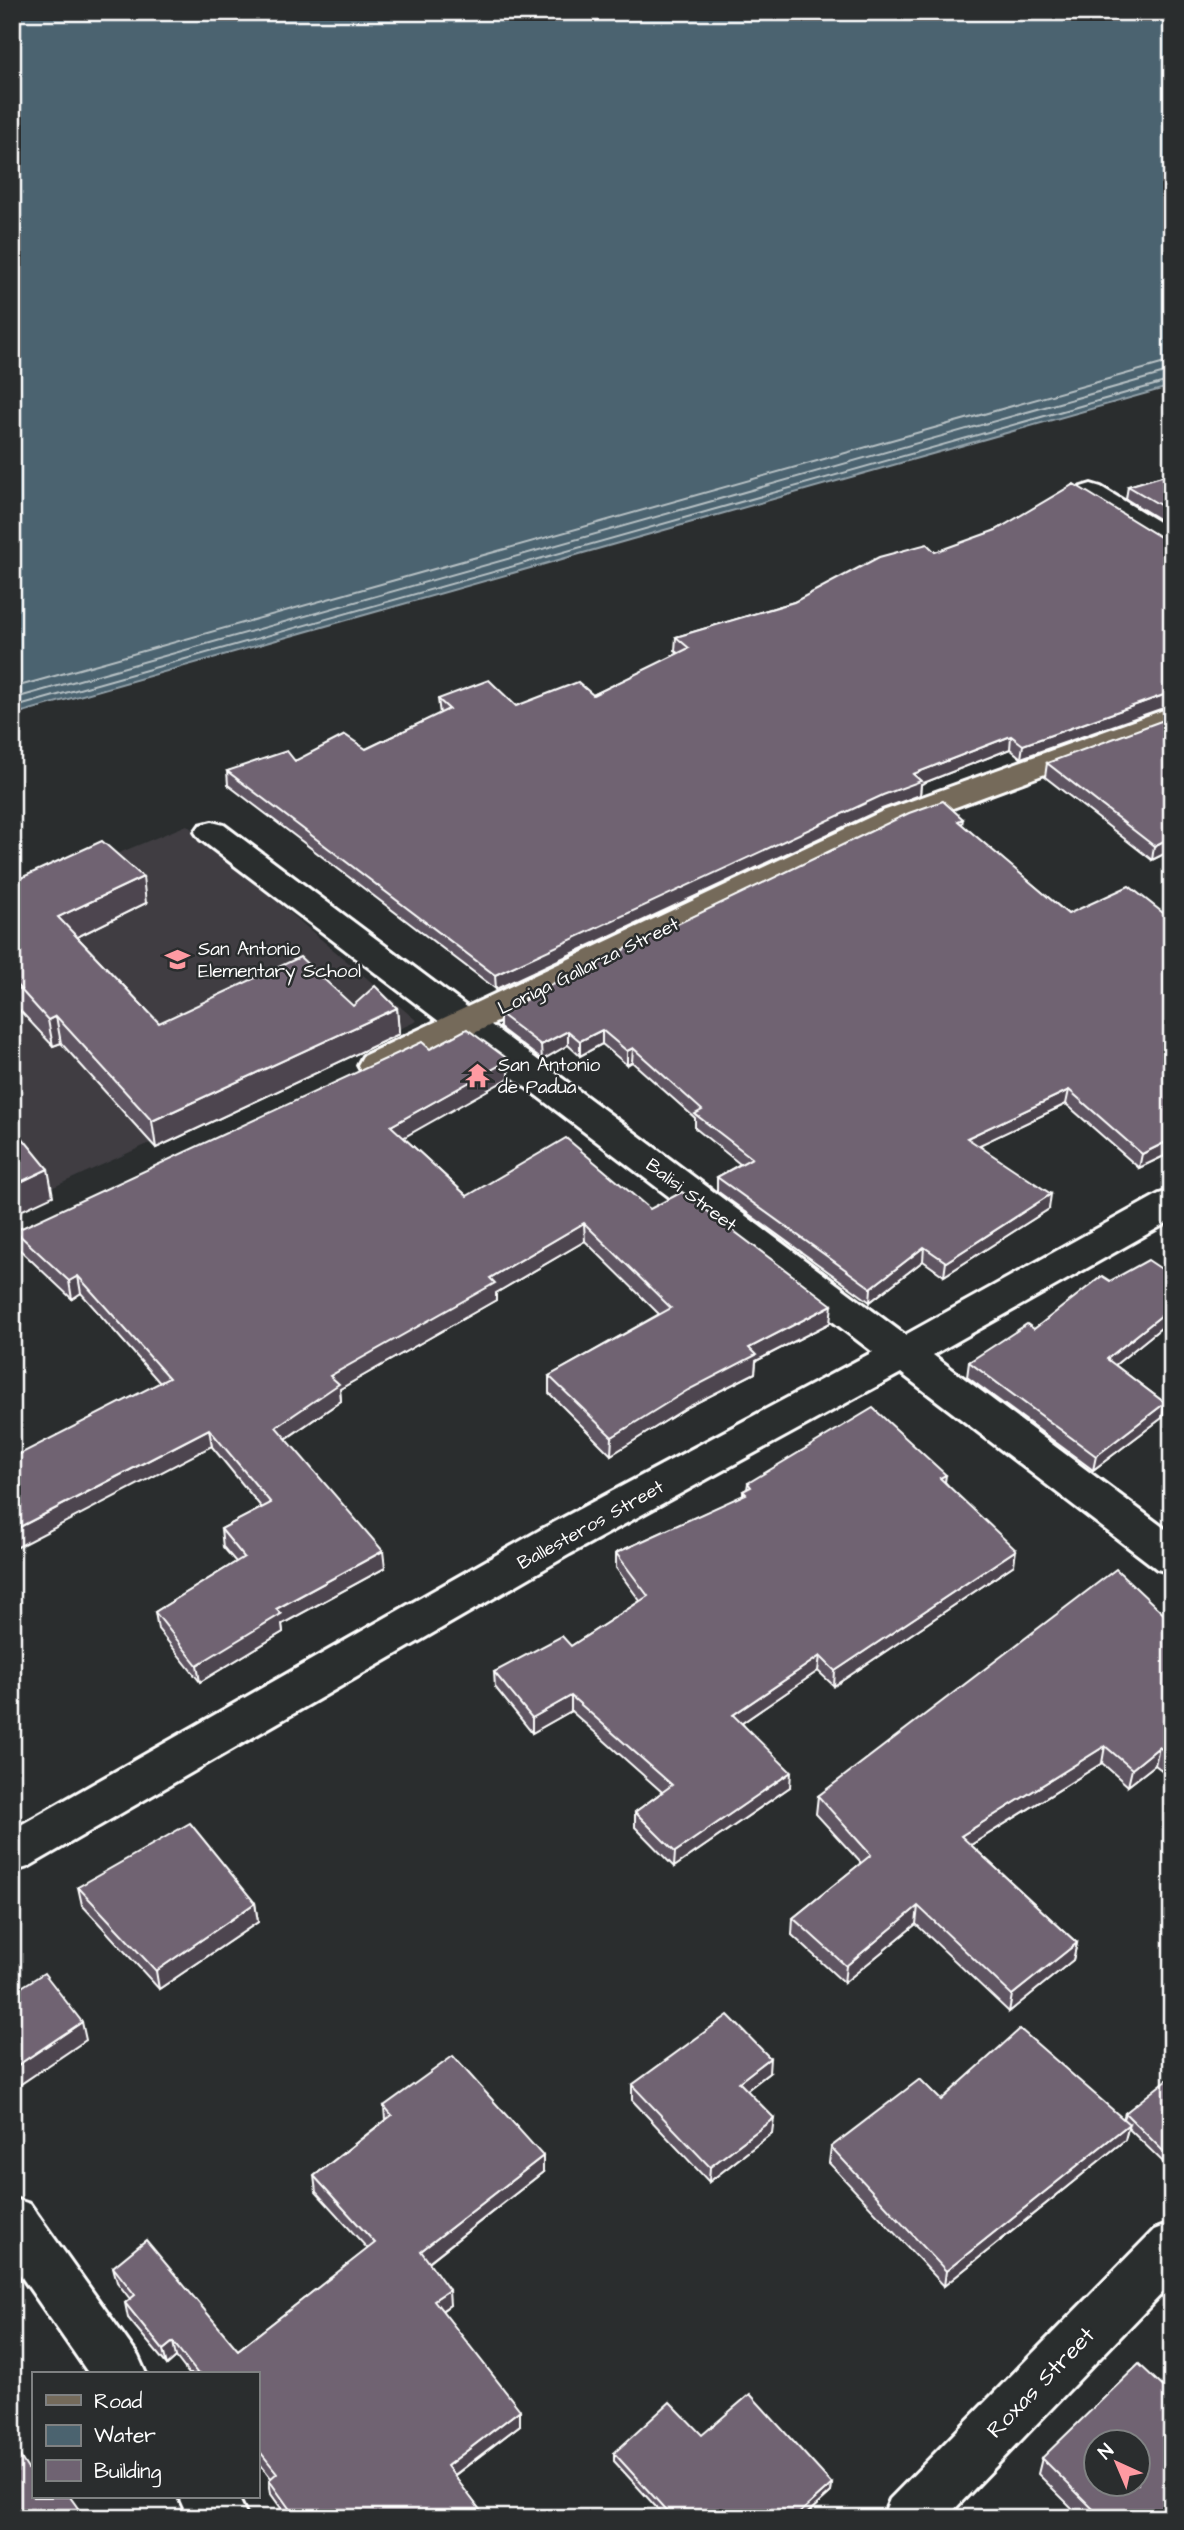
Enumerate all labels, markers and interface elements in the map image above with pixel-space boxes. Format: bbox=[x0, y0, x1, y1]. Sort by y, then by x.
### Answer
street label: Loriga Gallarza Street bbox=[494, 911, 685, 1023]
place label: San Antonio Elementary School bbox=[198, 936, 361, 986]
school or university icon: San Antonio Elementary School bbox=[164, 945, 192, 973]
place label: San Antonio de Padua bbox=[498, 1052, 600, 1101]
temple icon: San Antonio de Padua bbox=[464, 1061, 492, 1089]
street label: Balisi Street bbox=[640, 1152, 742, 1239]
street label: Ballesteros Street bbox=[513, 1474, 669, 1577]
street label: Roxas Street bbox=[979, 2319, 1103, 2445]
legend bbox=[32, 2372, 259, 2498]
text: Road bbox=[94, 2387, 142, 2416]
text: Water bbox=[94, 2421, 156, 2450]
north arrow bbox=[1082, 2428, 1152, 2498]
text: N bbox=[1093, 2438, 1120, 2466]
text: Building bbox=[94, 2457, 162, 2488]

